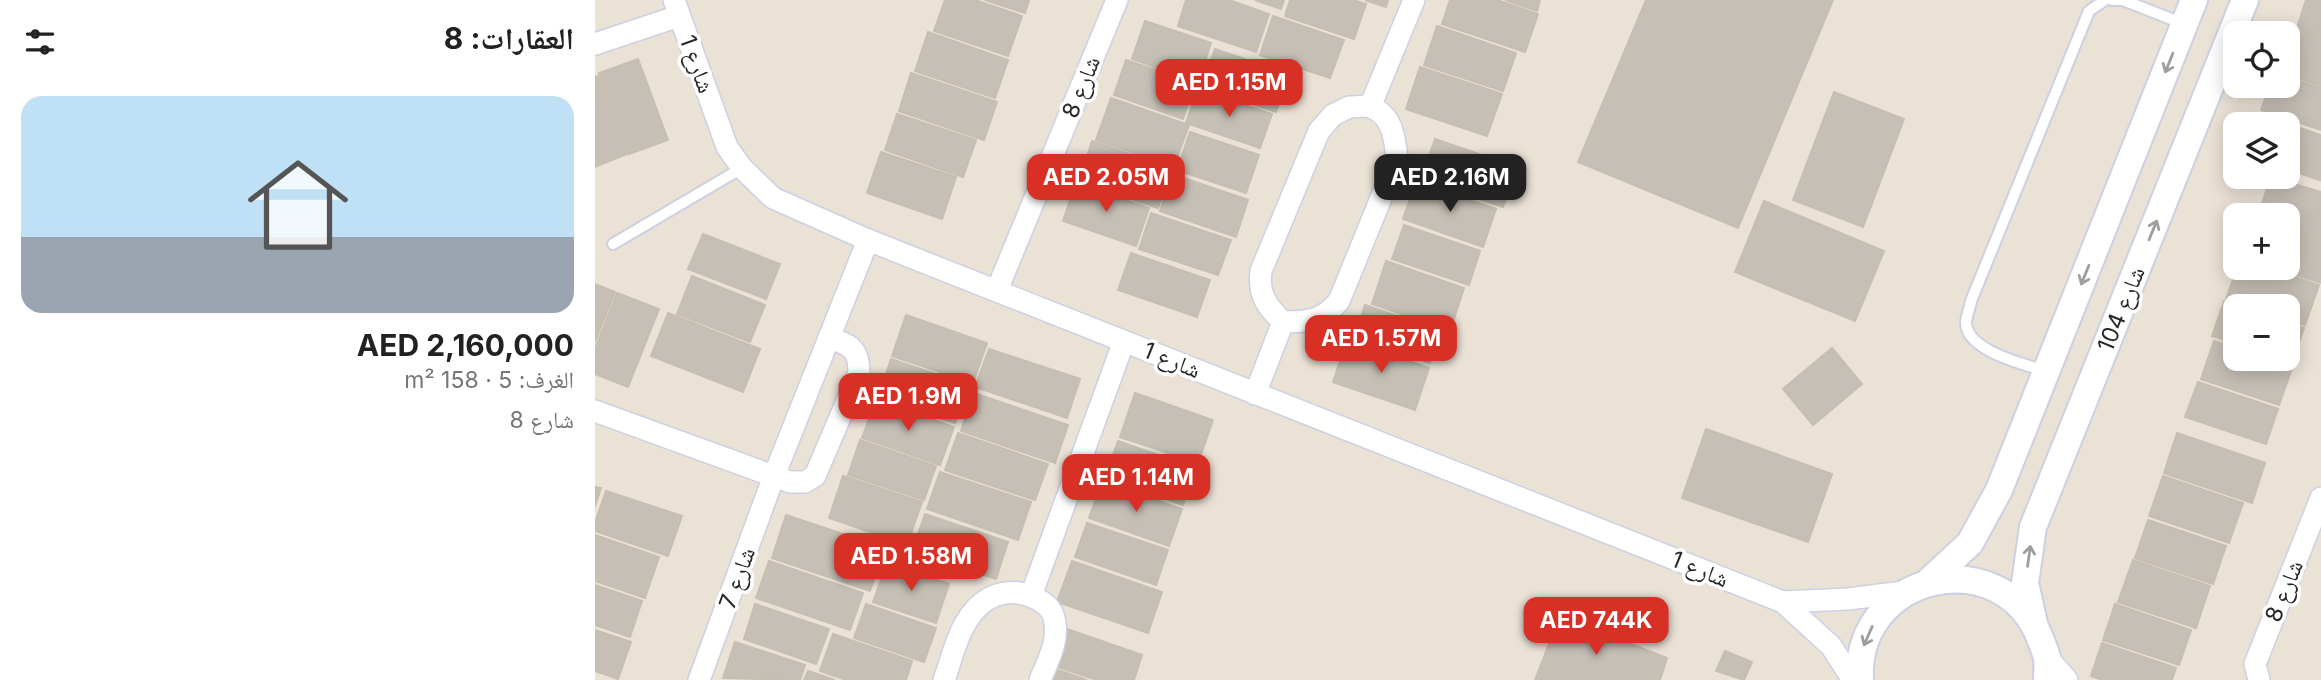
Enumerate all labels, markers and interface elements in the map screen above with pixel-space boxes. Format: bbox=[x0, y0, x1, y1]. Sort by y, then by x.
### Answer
text: العقارات: 8 bbox=[444, 20, 574, 56]
map controls bbox=[2223, 21, 2300, 371]
button: locate bbox=[2223, 21, 2300, 98]
icon: filters bbox=[21, 23, 59, 61]
street label: شارع 1 bbox=[673, 31, 720, 97]
street label: شارع 8 bbox=[1056, 52, 1107, 122]
one-way arrow bbox=[2161, 52, 2174, 74]
pin: AED 1.15M bbox=[1149, 60, 1309, 119]
text: AED 1.15M bbox=[1172, 68, 1286, 96]
button: layers bbox=[2223, 112, 2300, 189]
icon: home bbox=[235, 142, 361, 268]
pin: AED 2.05M bbox=[1026, 154, 1186, 214]
pin: AED 2.16M bbox=[1370, 154, 1530, 214]
text: AED 2.05M bbox=[1043, 163, 1169, 191]
text: AED 2.16M bbox=[1390, 163, 1510, 191]
button: + bbox=[2223, 203, 2300, 280]
one-way arrow bbox=[2147, 219, 2160, 241]
one-way arrow bbox=[2077, 263, 2090, 285]
street label: شارع 104 bbox=[2091, 263, 2152, 356]
button: − bbox=[2223, 294, 2300, 371]
pin: AED 1.57M bbox=[1301, 316, 1461, 375]
text: AED 1.57M bbox=[1321, 324, 1441, 352]
text: AED 2,160,000 bbox=[357, 327, 574, 363]
street label: شارع 1 bbox=[1139, 336, 1205, 385]
text: الغرف: 5 · 158 m² bbox=[404, 366, 574, 394]
pin: AED 1.9M bbox=[836, 374, 980, 433]
text: AED 1.9M bbox=[855, 382, 961, 410]
text: شارع 8 bbox=[510, 406, 574, 434]
pin: AED 1.14M bbox=[1056, 454, 1216, 514]
text: AED 1.14M bbox=[1078, 463, 1194, 491]
pin: AED 1.58M bbox=[831, 534, 991, 593]
text: AED 1.58M bbox=[850, 542, 972, 570]
street label: شارع 7 bbox=[713, 544, 762, 613]
street label: شارع 1 bbox=[1667, 545, 1733, 594]
one-way arrow bbox=[2023, 545, 2036, 568]
street label: شارع 8 bbox=[2259, 556, 2310, 626]
pin: AED 744K bbox=[1524, 598, 1668, 657]
text: AED 744K bbox=[1540, 606, 1652, 634]
one-way arrow bbox=[1861, 625, 1874, 646]

